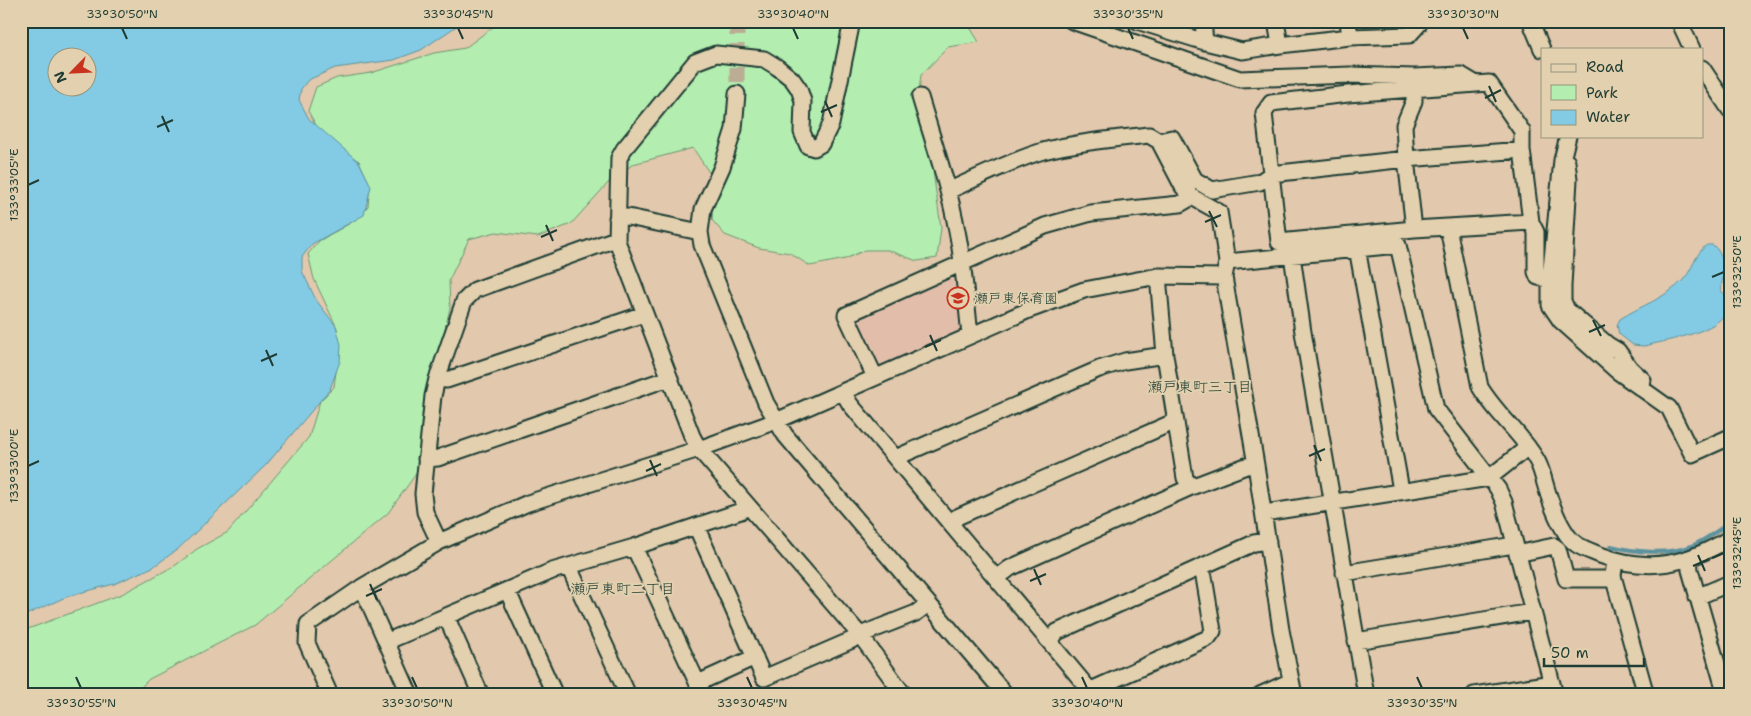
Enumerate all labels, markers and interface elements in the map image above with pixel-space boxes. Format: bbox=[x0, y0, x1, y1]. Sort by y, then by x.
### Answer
text: 33°30'50"N bbox=[86, 6, 158, 22]
text: 33°30'45"N bbox=[423, 6, 493, 22]
text: 33°30'40"N bbox=[757, 6, 829, 22]
text: 33°30'35"N bbox=[1093, 6, 1163, 22]
text: 33°30'30"N bbox=[1427, 6, 1499, 22]
north arrow bbox=[48, 48, 98, 98]
legend bbox=[1541, 48, 1704, 138]
text: Road bbox=[1586, 57, 1624, 77]
text: N bbox=[50, 69, 71, 86]
text: Park bbox=[1586, 83, 1618, 103]
text: Water bbox=[1586, 107, 1630, 127]
text: 133°33'05"E bbox=[6, 148, 22, 222]
text: 133°32'50"E bbox=[1729, 235, 1745, 309]
school or university icon: 瀬戸東保育園 bbox=[946, 286, 970, 310]
place label: 瀬戸東保育園 bbox=[974, 289, 1058, 307]
district label: 瀬戸東町三丁目 bbox=[1147, 377, 1253, 397]
text: 133°33'00"E bbox=[6, 429, 22, 503]
text: 133°32'45"E bbox=[1729, 517, 1745, 589]
district label: 瀬戸東町二丁目 bbox=[570, 579, 676, 599]
scale bar bbox=[1544, 636, 1644, 668]
text: 50 m bbox=[1551, 643, 1589, 663]
text: 33°30'55"N bbox=[46, 695, 116, 711]
text: 33°30'50"N bbox=[381, 695, 453, 711]
text: 33°30'45"N bbox=[717, 695, 787, 711]
text: 33°30'40"N bbox=[1051, 695, 1123, 711]
text: 33°30'35"N bbox=[1387, 695, 1457, 711]

